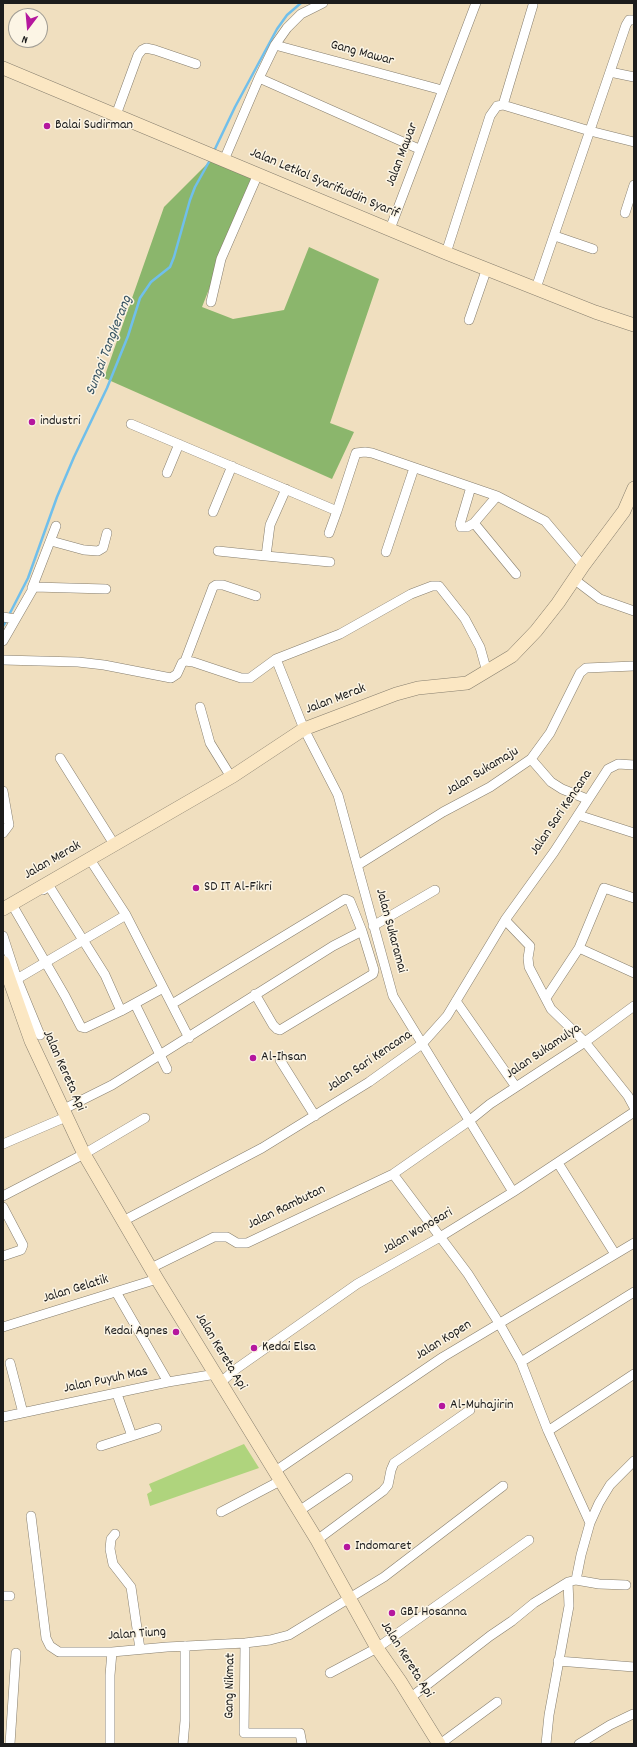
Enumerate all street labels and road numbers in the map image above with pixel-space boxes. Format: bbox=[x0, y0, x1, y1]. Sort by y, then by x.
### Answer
street label: Gang Mawar bbox=[328, 37, 396, 71]
street label: Jalan Mawar bbox=[383, 121, 423, 189]
street label: Jalan Letkol Syarifuddin Syarif bbox=[247, 145, 401, 223]
street label: Jalan Merak bbox=[304, 681, 368, 719]
street label: Jalan Sukamaju bbox=[444, 744, 522, 800]
street label: Jalan Sari Kencana bbox=[527, 767, 597, 859]
street label: Jalan Merak bbox=[21, 838, 85, 884]
street label: Jalan Sukaramai bbox=[371, 887, 409, 975]
street label: Jalan Sukamulya bbox=[503, 1021, 585, 1083]
street label: Jalan Sari Kencana bbox=[324, 1027, 416, 1097]
street label: Jalan Kereta Api bbox=[38, 1028, 88, 1114]
street label: Jalan Rambutan bbox=[245, 1182, 329, 1234]
street label: Jalan Wonosari bbox=[380, 1205, 456, 1259]
street label: Jalan Gelatik bbox=[41, 1272, 111, 1308]
street label: Jalan Kereta Api bbox=[190, 1310, 250, 1394]
street label: Jalan Kopen bbox=[413, 1317, 475, 1365]
street label: Jalan Puyuh Mas bbox=[62, 1364, 150, 1398]
street label: Jalan Kereta Api bbox=[376, 1619, 436, 1701]
street label: Jalan Tiung bbox=[107, 1625, 167, 1645]
street label: Gang Nikmat bbox=[222, 1653, 240, 1719]

